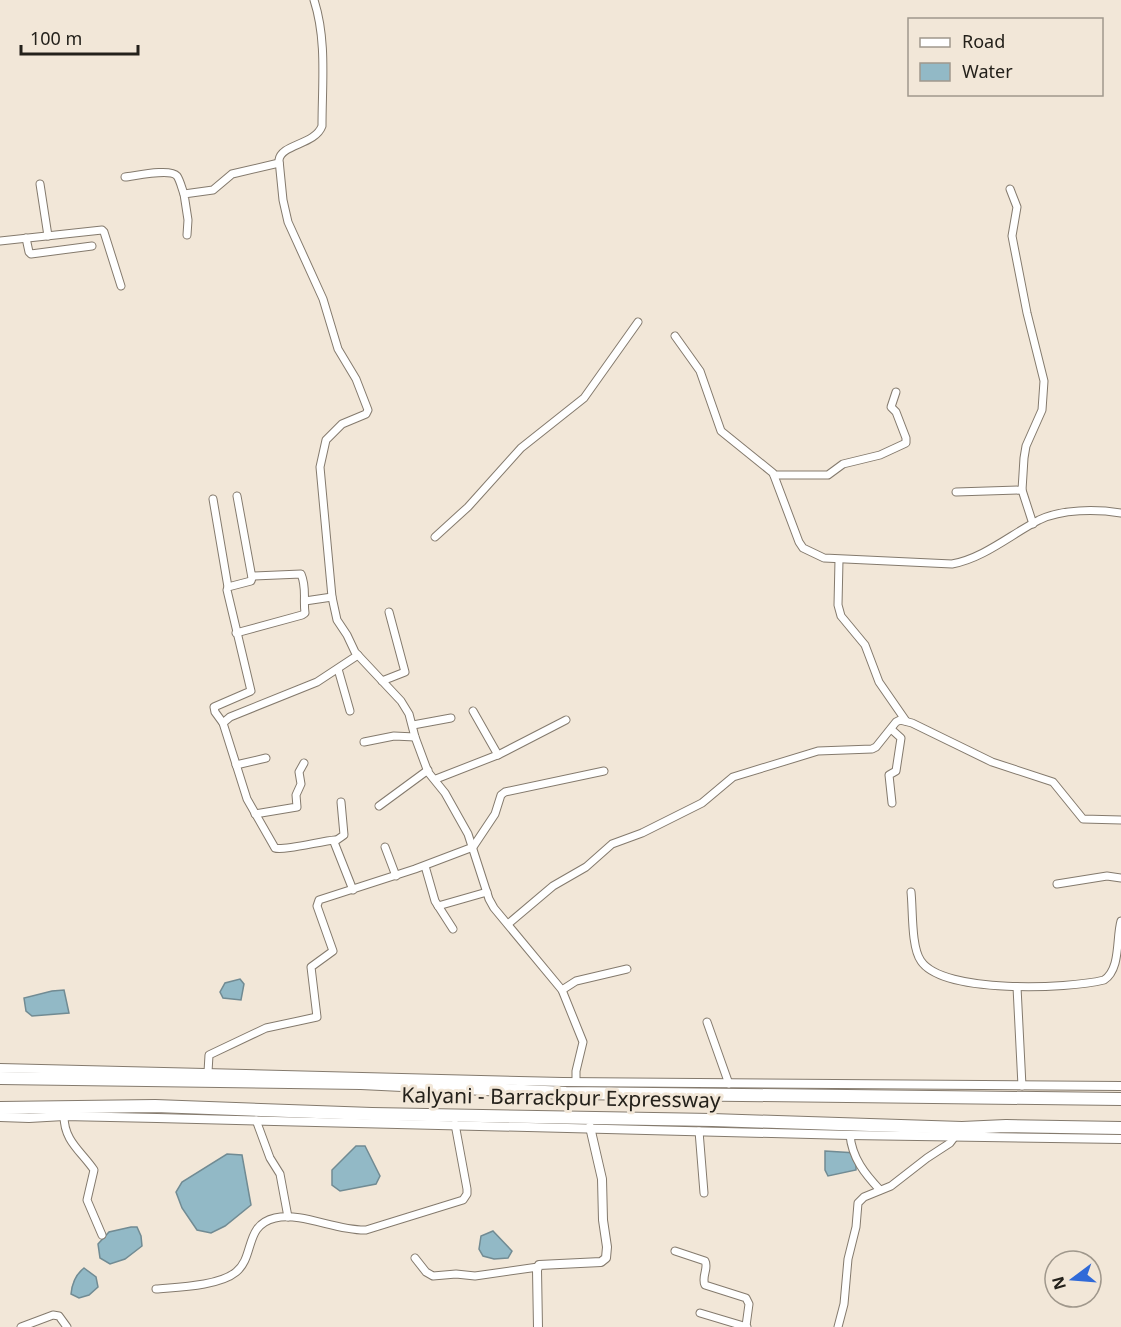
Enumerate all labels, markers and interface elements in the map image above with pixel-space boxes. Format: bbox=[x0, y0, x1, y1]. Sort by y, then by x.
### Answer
scale bar bbox=[21, 18, 138, 56]
legend bbox=[908, 18, 1103, 96]
text: 100 m bbox=[30, 26, 82, 50]
text: Road bbox=[962, 29, 1005, 53]
text: Water bbox=[962, 59, 1013, 83]
street label: Kalyani - Barrackpur Expressway bbox=[401, 1080, 721, 1114]
north arrow bbox=[1043, 1249, 1103, 1309]
text: N bbox=[1046, 1274, 1071, 1292]

